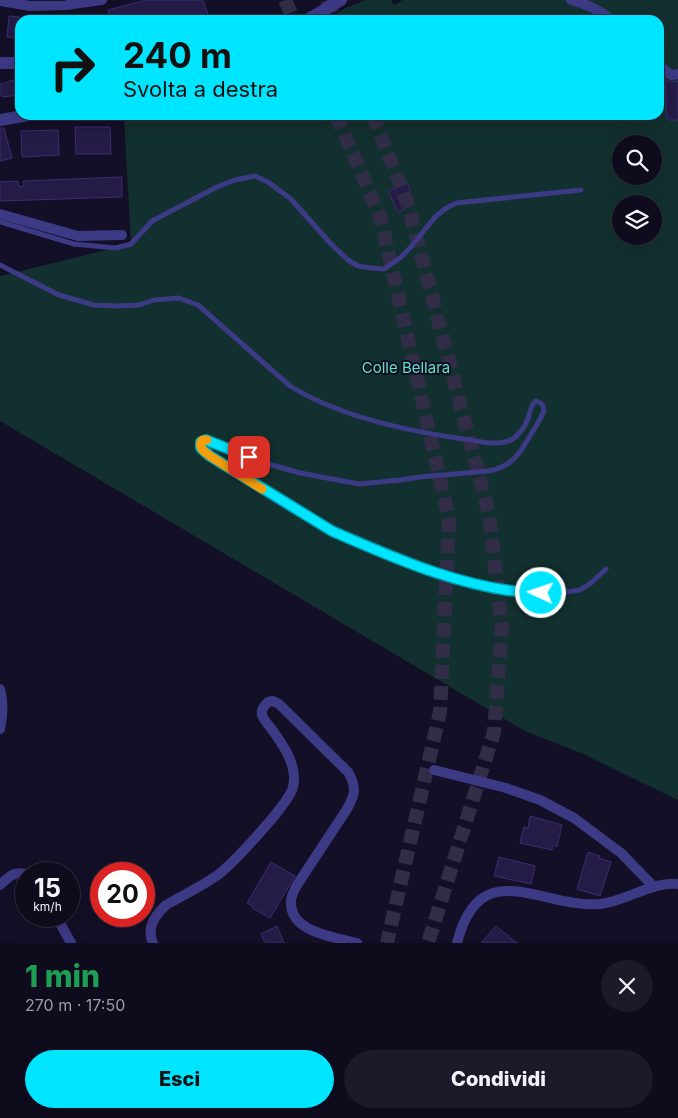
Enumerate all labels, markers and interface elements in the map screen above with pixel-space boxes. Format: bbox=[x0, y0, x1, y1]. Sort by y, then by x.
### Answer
text: 240 m bbox=[123, 34, 232, 76]
icon: right bbox=[40, 35, 105, 100]
text: Svolta a destra bbox=[123, 76, 278, 102]
map controls bbox=[612, 135, 662, 245]
button: search bbox=[612, 135, 662, 185]
button: layers bbox=[612, 195, 662, 245]
park label: Colle Bellara bbox=[362, 358, 450, 377]
pin bbox=[228, 436, 270, 478]
icon: arrive bbox=[235, 443, 263, 471]
position arrow bbox=[514, 566, 566, 618]
speed limit sign: 20 bbox=[90, 862, 155, 927]
text: 15 bbox=[34, 873, 61, 903]
text: km/h bbox=[33, 899, 62, 914]
text: 1 min bbox=[25, 958, 100, 994]
button: close bbox=[601, 960, 653, 1012]
text: 270 m · 17:50 bbox=[25, 995, 125, 1015]
button: Esci bbox=[25, 1050, 334, 1108]
button: Condividi bbox=[344, 1050, 653, 1108]

